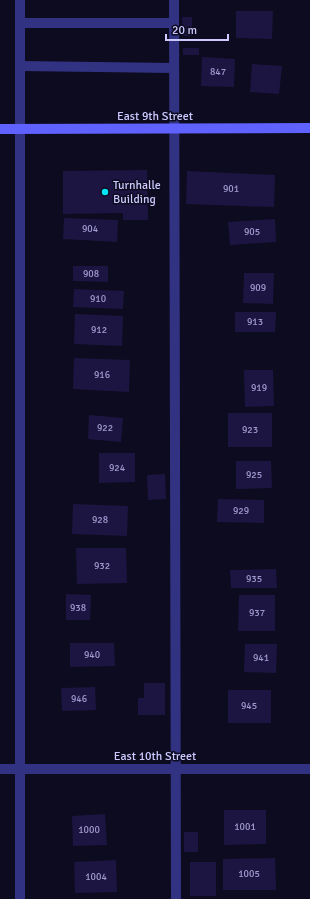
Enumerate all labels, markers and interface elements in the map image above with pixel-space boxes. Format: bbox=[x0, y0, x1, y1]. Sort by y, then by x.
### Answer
scale bar bbox=[166, 16, 228, 42]
text: 20 m bbox=[172, 23, 197, 38]
house number: 847 bbox=[210, 66, 226, 78]
street label: East 9th Street bbox=[117, 109, 193, 124]
place label: Turnhalle Building bbox=[113, 178, 161, 207]
house number: 901 bbox=[223, 183, 239, 195]
marker: Turnhalle Building bbox=[100, 187, 110, 197]
house number: 904 bbox=[82, 223, 99, 235]
house number: 905 bbox=[244, 226, 260, 238]
house number: 908 bbox=[83, 268, 99, 280]
house number: 909 bbox=[250, 282, 266, 294]
house number: 910 bbox=[90, 293, 106, 305]
house number: 913 bbox=[247, 316, 263, 328]
house number: 912 bbox=[91, 324, 107, 336]
house number: 916 bbox=[94, 369, 110, 381]
house number: 919 bbox=[251, 382, 267, 394]
house number: 922 bbox=[97, 422, 113, 434]
house number: 923 bbox=[242, 424, 258, 436]
house number: 924 bbox=[109, 462, 126, 474]
house number: 925 bbox=[246, 469, 262, 481]
house number: 929 bbox=[233, 505, 249, 517]
house number: 928 bbox=[92, 514, 108, 526]
house number: 932 bbox=[94, 560, 110, 572]
house number: 935 bbox=[246, 573, 262, 585]
house number: 938 bbox=[70, 602, 86, 614]
house number: 937 bbox=[249, 607, 265, 619]
house number: 940 bbox=[84, 649, 100, 661]
house number: 941 bbox=[253, 652, 269, 664]
house number: 946 bbox=[71, 693, 87, 705]
house number: 945 bbox=[241, 700, 257, 712]
street label: East 10th Street bbox=[114, 749, 196, 764]
house number: 1001 bbox=[234, 821, 256, 833]
house number: 1000 bbox=[78, 824, 100, 836]
house number: 1005 bbox=[238, 868, 260, 880]
house number: 1004 bbox=[85, 871, 107, 883]

